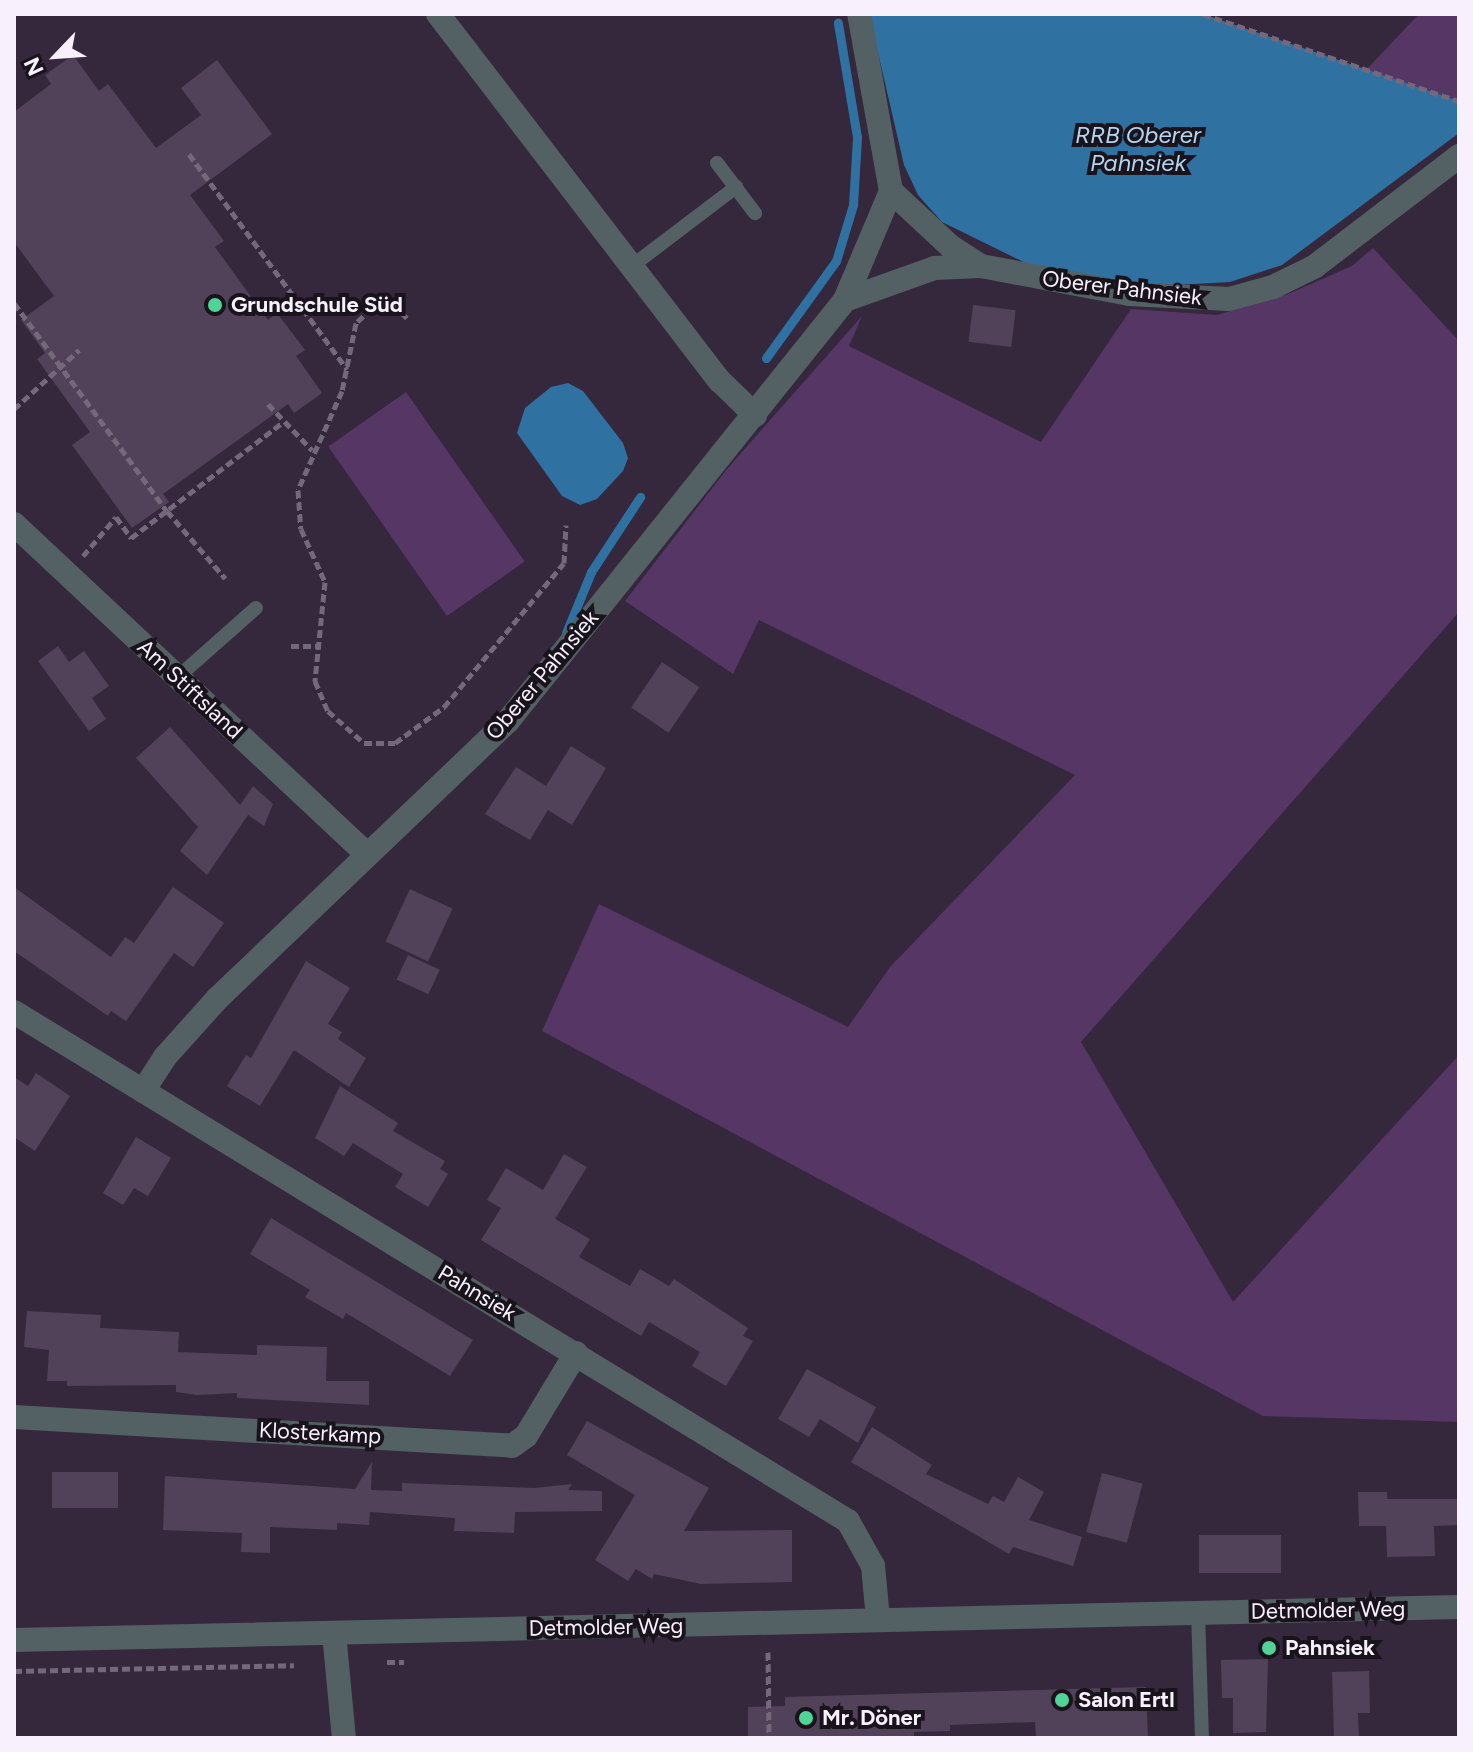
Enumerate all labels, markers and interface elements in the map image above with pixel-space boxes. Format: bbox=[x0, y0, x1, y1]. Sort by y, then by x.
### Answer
north arrow bbox=[16, 16, 96, 96]
text: N bbox=[18, 53, 50, 80]
water label: RRB Oberer Pahnsiek bbox=[1075, 121, 1201, 177]
street label: Oberer Pahnsiek bbox=[1041, 265, 1203, 311]
place label: Grundschule Süd bbox=[231, 292, 403, 318]
marker: Grundschule Süd bbox=[206, 296, 224, 314]
street label: Oberer Pahnsiek bbox=[480, 605, 604, 745]
street label: Am Stiftsland bbox=[132, 634, 248, 744]
street label: Pahnsiek bbox=[433, 1259, 521, 1327]
street label: Klosterkamp bbox=[258, 1417, 382, 1449]
street label: Detmolder Weg bbox=[1250, 1595, 1406, 1625]
street label: Detmolder Weg bbox=[528, 1612, 684, 1642]
place label: Pahnsiek bbox=[1285, 1635, 1375, 1661]
marker: Pahnsiek bbox=[1260, 1639, 1278, 1657]
place label: Salon Ertl bbox=[1078, 1687, 1175, 1713]
marker: Salon Ertl bbox=[1053, 1691, 1071, 1709]
place label: Mr. Döner bbox=[822, 1705, 921, 1731]
marker: Mr. Döner bbox=[797, 1709, 815, 1727]

